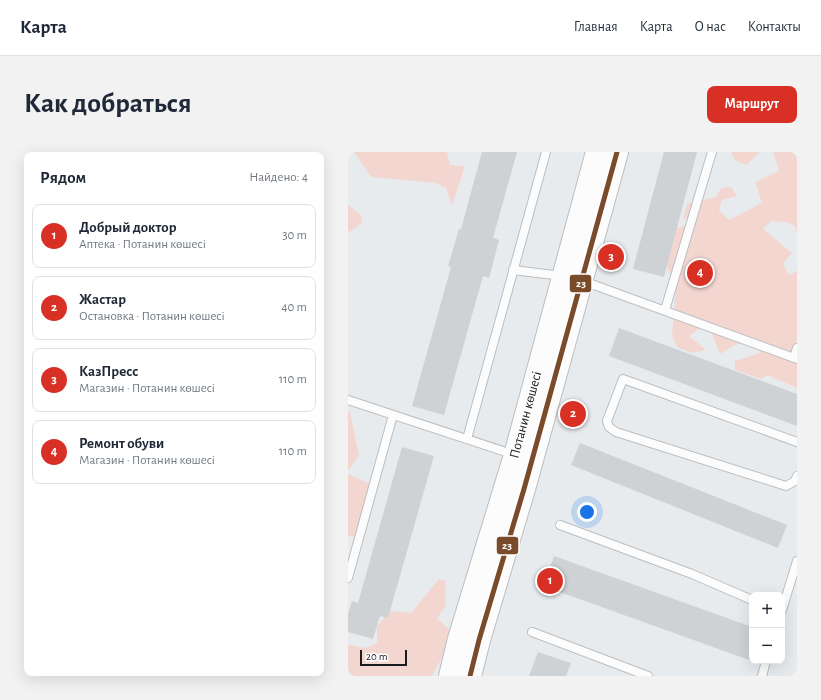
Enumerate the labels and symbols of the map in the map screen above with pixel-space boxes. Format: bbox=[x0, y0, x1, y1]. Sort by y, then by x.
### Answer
pin: 3 bbox=[598, 242, 624, 272]
pin: 4 bbox=[687, 258, 713, 288]
line badge: 23 bbox=[569, 274, 592, 293]
text: 23 bbox=[576, 278, 586, 289]
street label: Потанин көшесі bbox=[507, 370, 544, 460]
pin: 2 bbox=[560, 399, 586, 429]
your location bbox=[577, 502, 597, 522]
line badge: 23 bbox=[496, 536, 519, 555]
text: 23 bbox=[502, 540, 512, 551]
pin: 1 bbox=[537, 566, 563, 596]
scale bar bbox=[360, 648, 407, 667]

